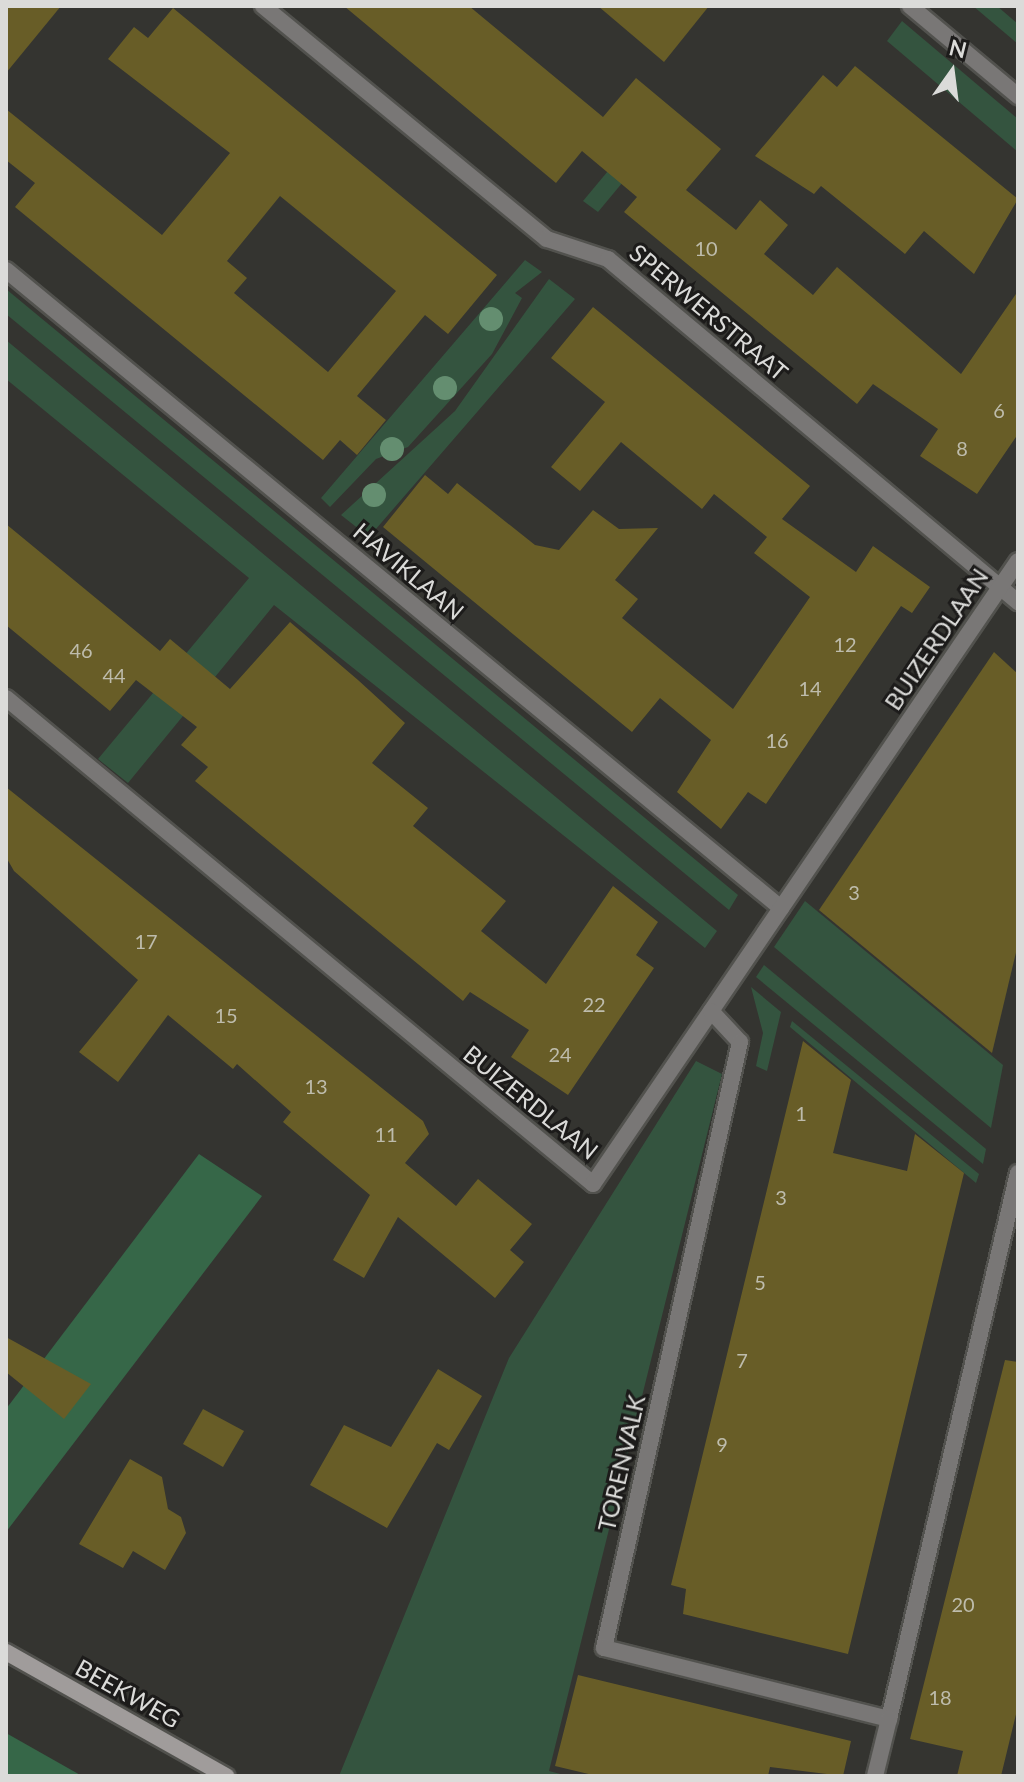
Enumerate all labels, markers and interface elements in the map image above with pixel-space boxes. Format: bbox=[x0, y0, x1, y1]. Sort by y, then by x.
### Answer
north arrow bbox=[912, 32, 992, 112]
text: N bbox=[946, 33, 969, 63]
house number: 10 bbox=[694, 236, 718, 260]
street label: SPERWERSTRAAT bbox=[624, 238, 794, 386]
house number: 6 bbox=[993, 398, 1005, 422]
house number: 8 bbox=[956, 436, 968, 460]
street label: HAVIKLAAN bbox=[348, 516, 470, 626]
street label: BUIZERDLAAN bbox=[878, 563, 994, 715]
house number: 12 bbox=[833, 632, 857, 656]
house number: 46 bbox=[69, 638, 93, 662]
house number: 44 bbox=[102, 663, 126, 687]
house number: 14 bbox=[798, 676, 822, 700]
house number: 16 bbox=[765, 728, 789, 752]
house number: 3 bbox=[848, 880, 860, 904]
house number: 17 bbox=[134, 929, 158, 953]
house number: 22 bbox=[582, 992, 606, 1016]
house number: 15 bbox=[214, 1003, 238, 1027]
street label: BUIZERDLAAN bbox=[458, 1039, 604, 1165]
house number: 24 bbox=[548, 1042, 572, 1066]
house number: 13 bbox=[304, 1074, 328, 1098]
house number: 1 bbox=[795, 1101, 807, 1125]
house number: 11 bbox=[374, 1122, 398, 1146]
house number: 3 bbox=[775, 1185, 787, 1209]
house number: 5 bbox=[754, 1270, 766, 1294]
house number: 7 bbox=[736, 1348, 748, 1372]
street label: TORENVALK bbox=[591, 1392, 651, 1534]
house number: 9 bbox=[716, 1432, 728, 1456]
house number: 20 bbox=[951, 1592, 975, 1616]
street label: BEEKWEG bbox=[71, 1653, 185, 1733]
house number: 18 bbox=[928, 1685, 952, 1709]

